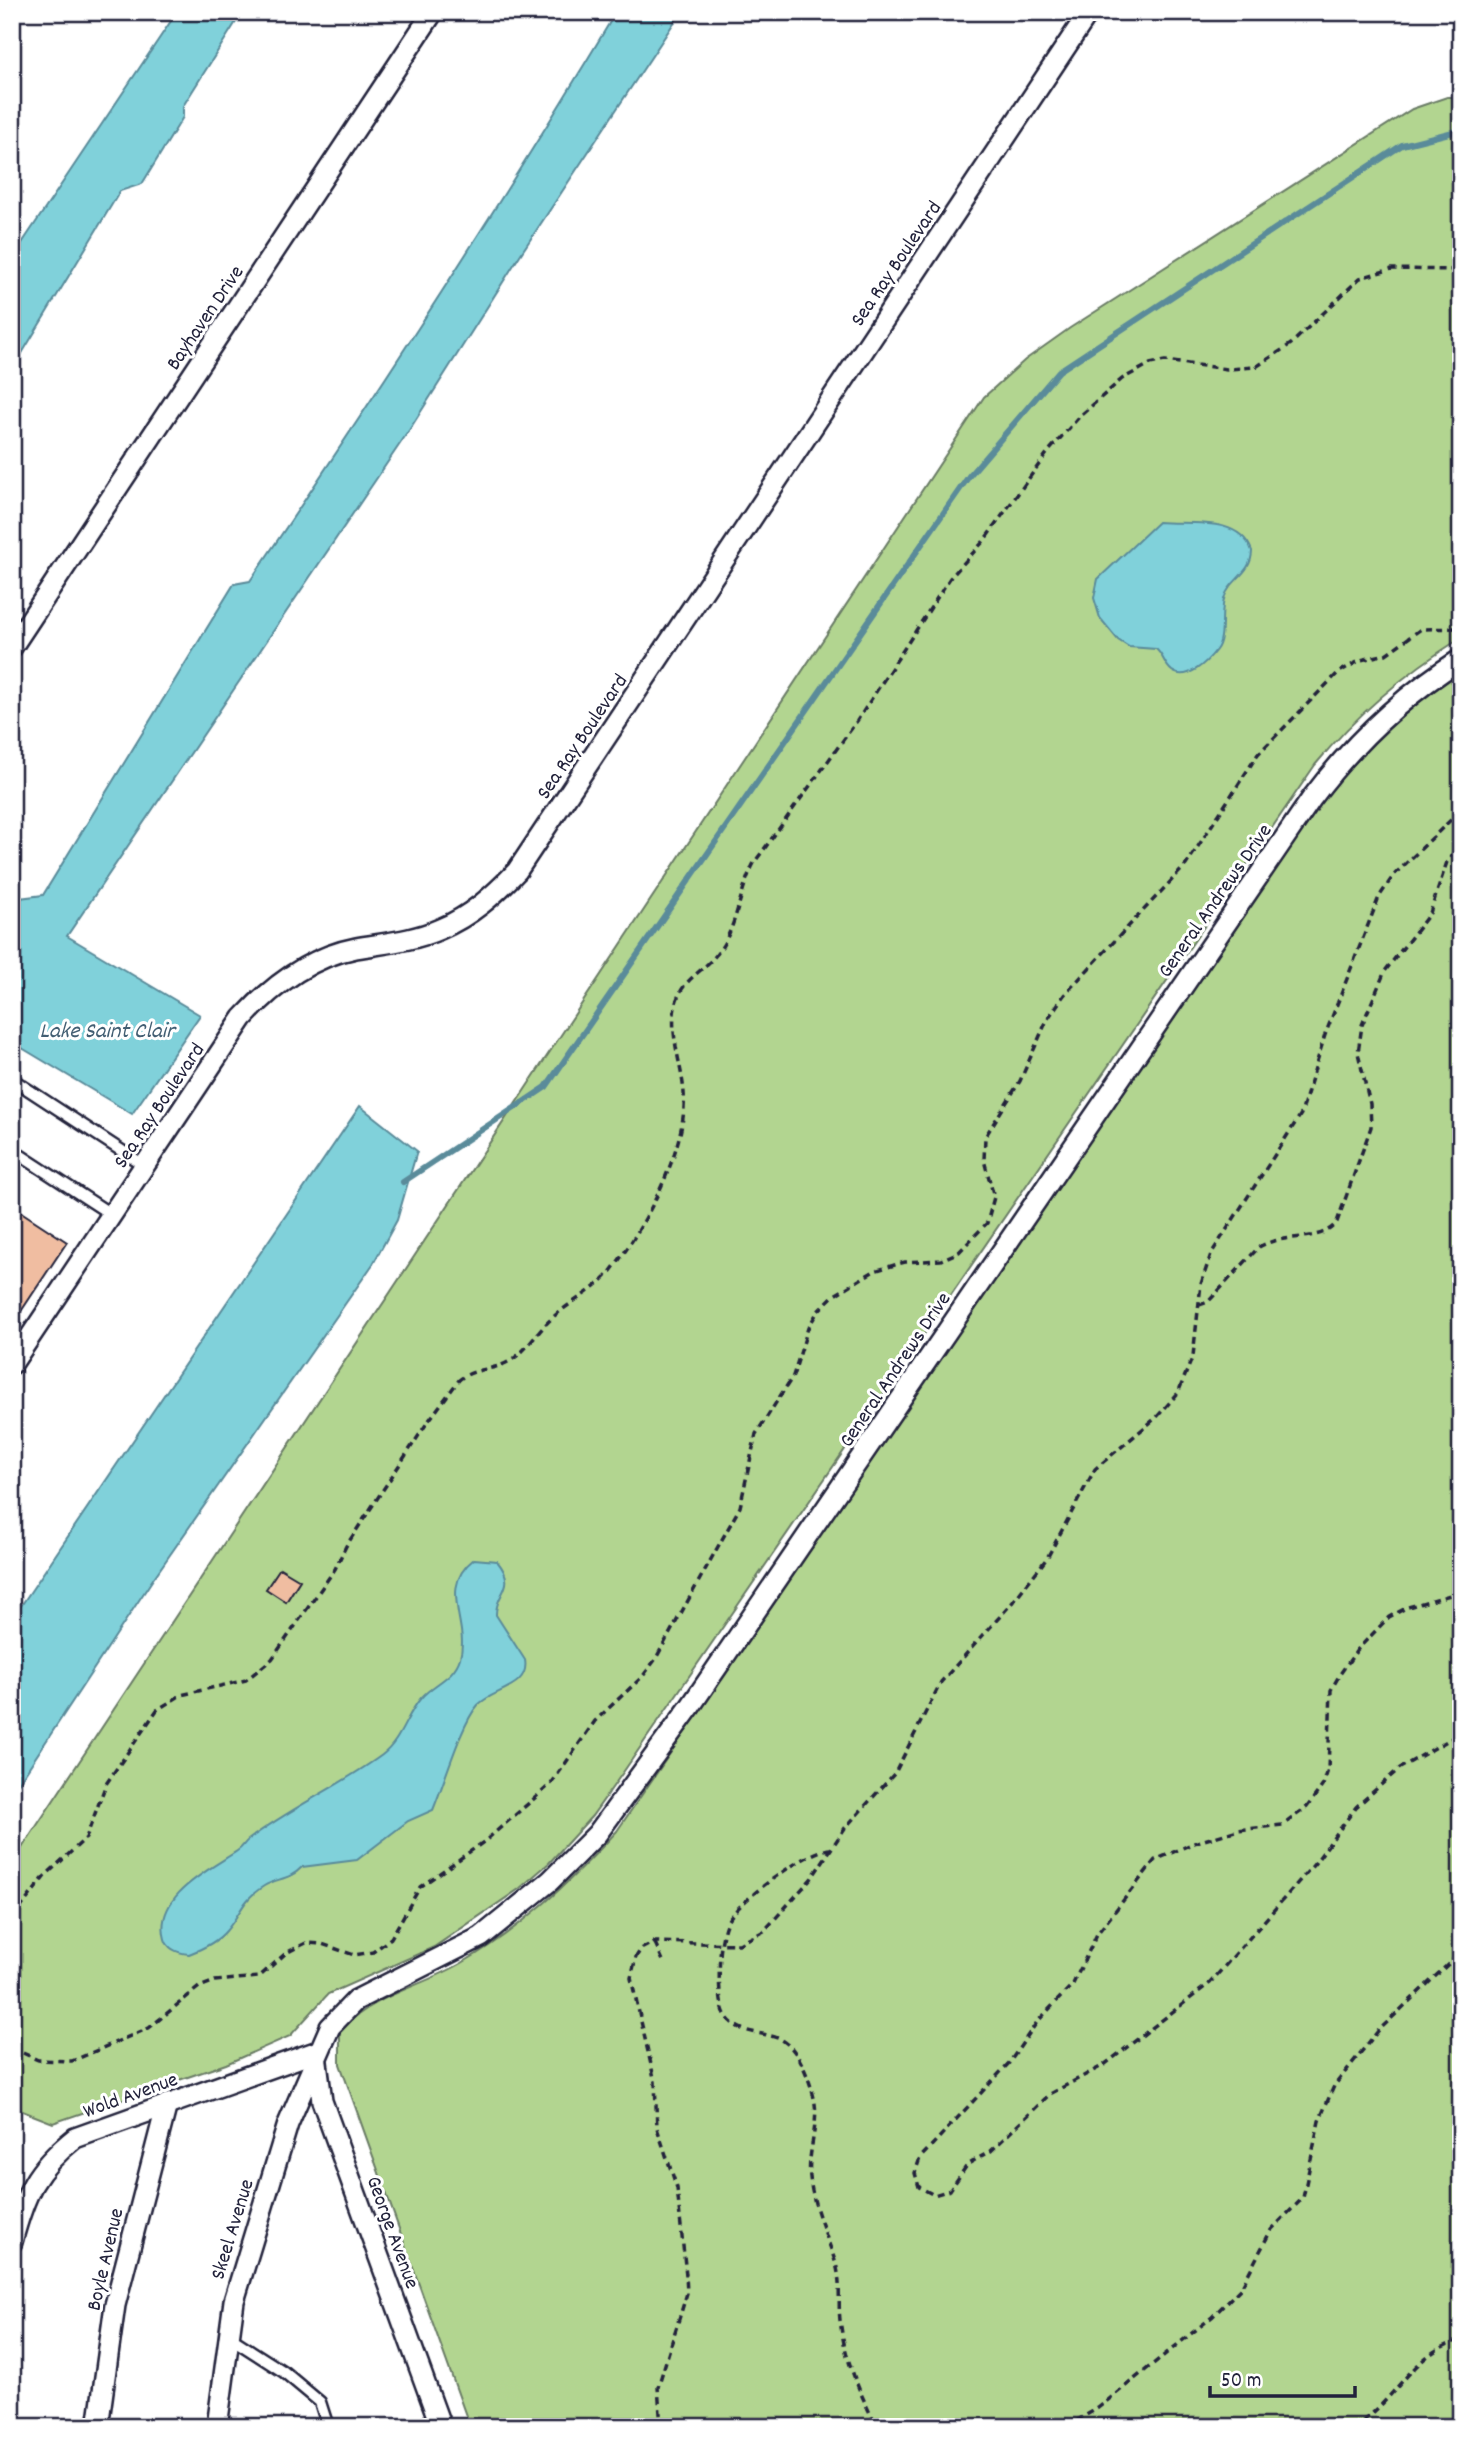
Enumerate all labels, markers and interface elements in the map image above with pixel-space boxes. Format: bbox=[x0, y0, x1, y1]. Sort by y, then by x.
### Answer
street label: Sea Ray Boulevard bbox=[844, 196, 951, 333]
street label: Bayhaven Drive bbox=[160, 260, 253, 377]
street label: Sea Ray Boulevard bbox=[530, 669, 637, 806]
street label: General Andrews Drive bbox=[1152, 819, 1281, 985]
water label: Lake Saint Clair bbox=[40, 1016, 177, 1049]
street label: Sea Ray Boulevard bbox=[107, 1038, 214, 1175]
street label: General Andrews Drive bbox=[833, 1287, 960, 1454]
street label: Wold Avenue bbox=[80, 2066, 182, 2128]
street label: George Avenue bbox=[357, 2173, 425, 2293]
street label: Skeel Avenue bbox=[204, 2176, 263, 2284]
street label: Boyle Avenue bbox=[81, 2205, 133, 2314]
scale bar bbox=[1210, 2355, 1356, 2399]
text: 50 m bbox=[1221, 2367, 1261, 2397]

